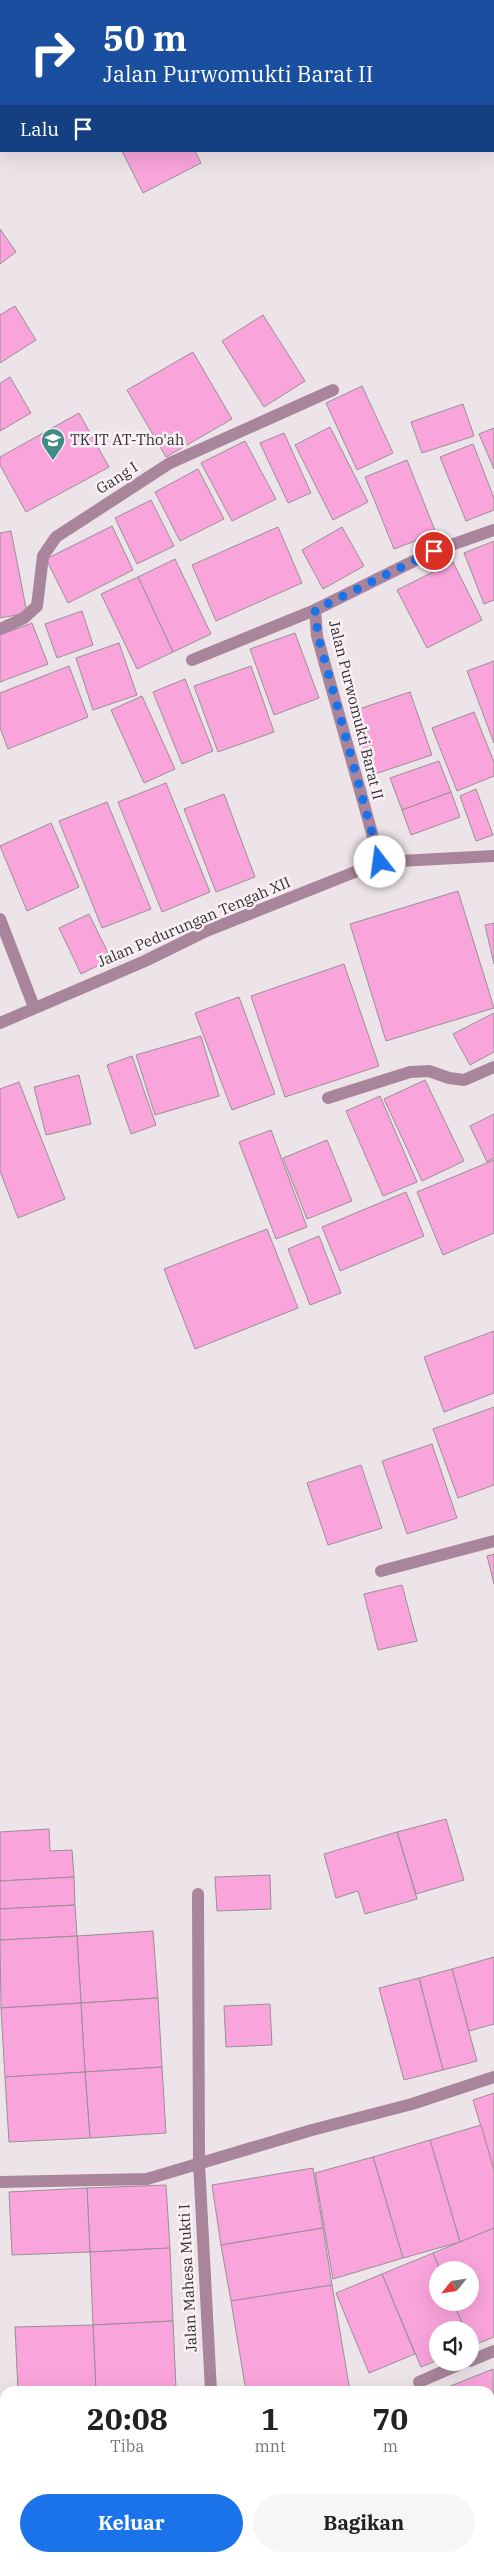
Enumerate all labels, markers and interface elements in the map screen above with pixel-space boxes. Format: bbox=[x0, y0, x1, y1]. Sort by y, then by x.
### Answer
text: 50 m bbox=[103, 15, 187, 61]
icon: right bbox=[20, 20, 85, 85]
text: Jalan Purwomukti Barat II bbox=[103, 59, 373, 88]
icon: arrive bbox=[69, 115, 97, 143]
text: Lalu bbox=[20, 117, 59, 141]
school or university icon: TK IT AT-Tho'ah bbox=[40, 427, 66, 461]
place label: TK IT AT-Tho'ah bbox=[70, 430, 184, 449]
street label: Gang I bbox=[92, 457, 141, 498]
pin bbox=[413, 530, 455, 572]
icon: arrive bbox=[420, 537, 448, 565]
street label: Jalan Purwomukti Barat II bbox=[325, 618, 388, 802]
position arrow bbox=[353, 835, 405, 887]
street label: Jalan Pedurungan Tengah XII bbox=[94, 872, 293, 971]
street label: Jalan Mahesa Mukti I bbox=[174, 2204, 201, 2352]
north arrow bbox=[429, 2261, 479, 2311]
map controls bbox=[429, 2261, 479, 2371]
button: sound bbox=[429, 2321, 479, 2371]
text: 20:08 bbox=[87, 2399, 168, 2438]
text: 1 bbox=[261, 2399, 279, 2438]
text: 70 bbox=[372, 2399, 408, 2438]
text: Tiba bbox=[110, 2436, 144, 2456]
text: mnt bbox=[254, 2436, 286, 2456]
text: m bbox=[383, 2436, 398, 2456]
button: Keluar bbox=[20, 2494, 243, 2552]
button: Bagikan bbox=[253, 2494, 475, 2552]

